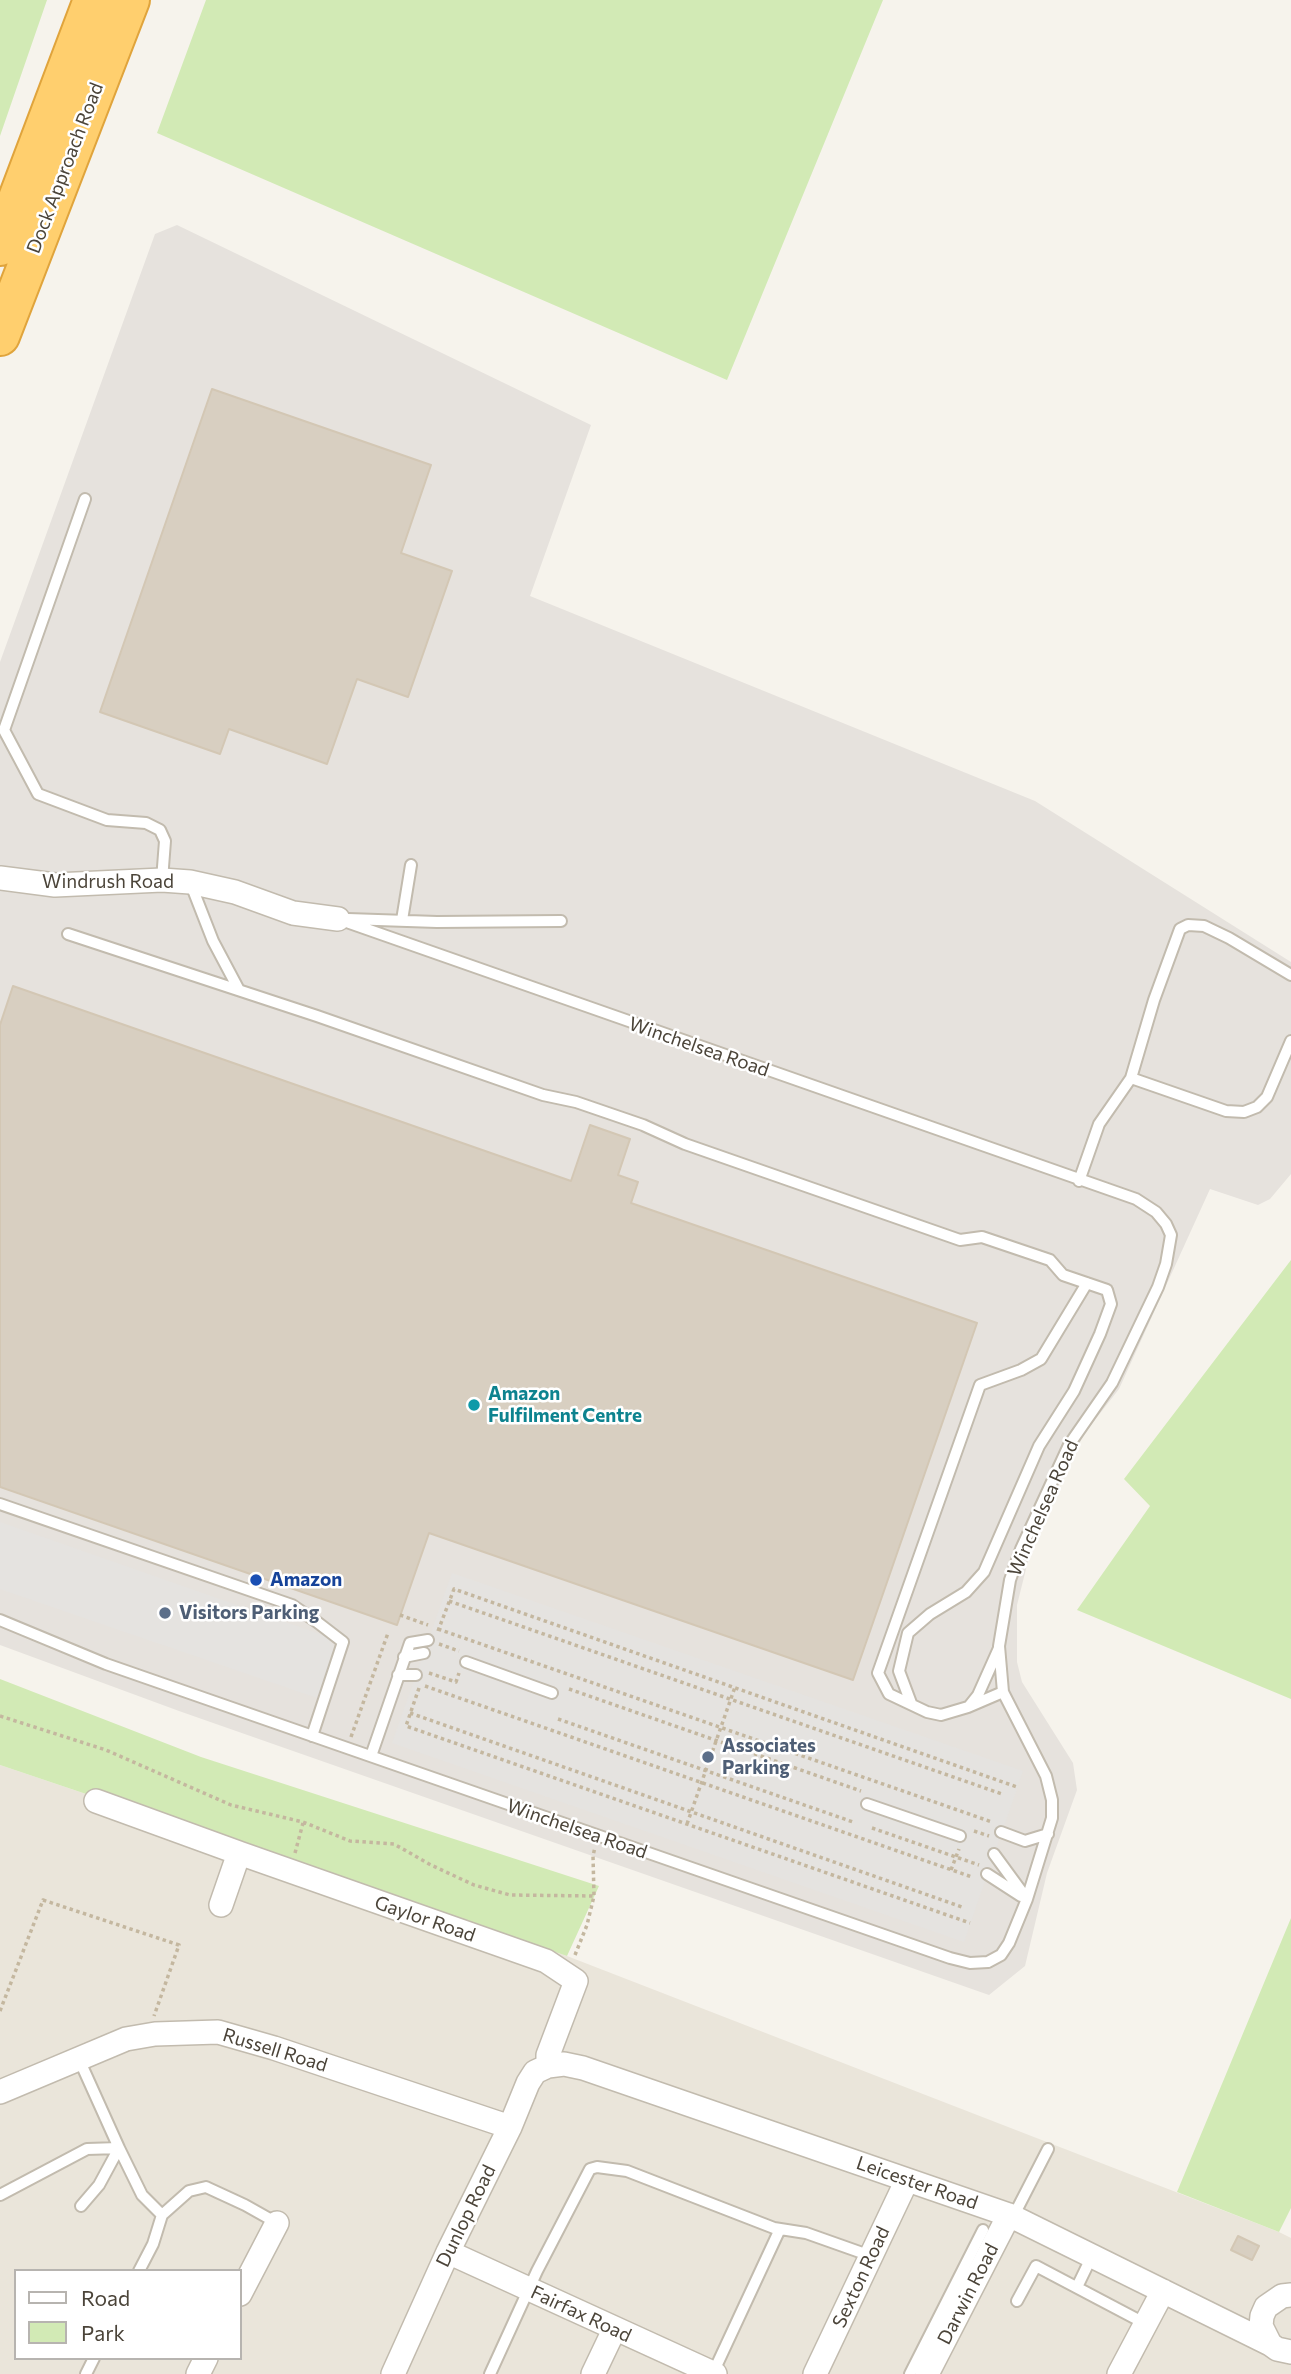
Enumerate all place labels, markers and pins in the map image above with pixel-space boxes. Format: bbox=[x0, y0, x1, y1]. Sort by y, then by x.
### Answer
place label: Amazon Fulfilment Centre bbox=[488, 1383, 642, 1427]
marker: Amazon Fulfilment Centre bbox=[466, 1397, 482, 1413]
place label: Amazon bbox=[270, 1569, 342, 1591]
marker: Amazon bbox=[248, 1572, 264, 1588]
place label: Visitors Parking bbox=[179, 1602, 319, 1624]
marker: Visitors Parking bbox=[157, 1605, 173, 1621]
place label: Associates Parking bbox=[722, 1735, 816, 1779]
marker: Associates Parking bbox=[700, 1749, 716, 1765]

